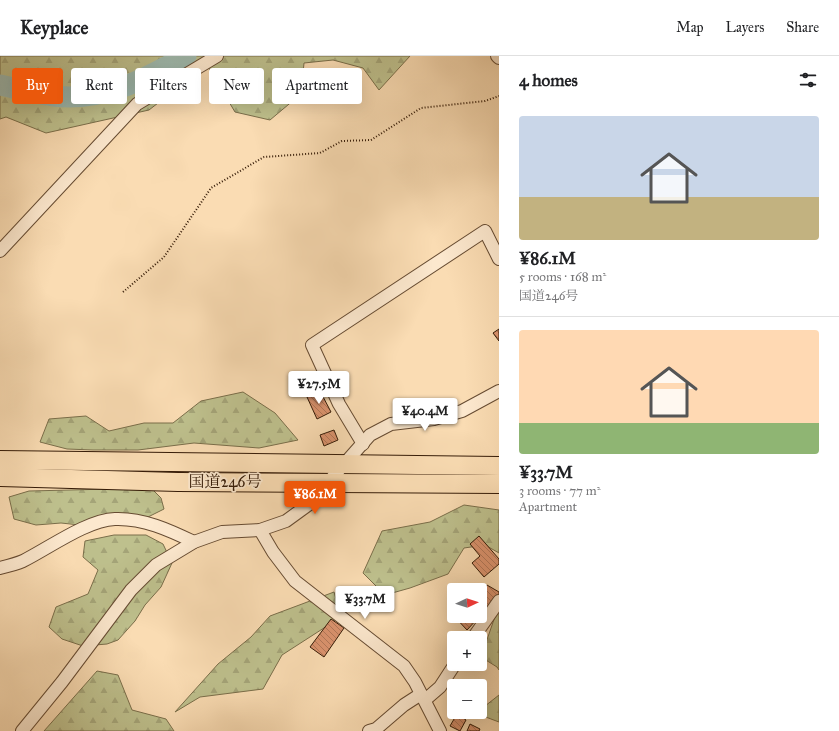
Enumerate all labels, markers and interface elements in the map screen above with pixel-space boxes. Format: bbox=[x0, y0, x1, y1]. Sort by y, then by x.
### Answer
text: Keyplace bbox=[20, 16, 88, 39]
text: Map bbox=[676, 19, 704, 36]
text: Layers bbox=[726, 19, 764, 36]
text: Share bbox=[786, 19, 819, 36]
chip: Buy bbox=[12, 68, 63, 104]
chip: Rent bbox=[71, 68, 127, 104]
chip: Filters bbox=[135, 68, 201, 104]
chip: New bbox=[209, 68, 264, 104]
chip: Apartment bbox=[272, 68, 362, 104]
icon: filters bbox=[797, 69, 819, 91]
text: 4 homes bbox=[519, 70, 578, 91]
icon: home bbox=[633, 142, 705, 214]
text: ¥86.1M bbox=[519, 248, 576, 269]
text: 5 rooms · 168 m² bbox=[519, 269, 606, 285]
text: 国道246号 bbox=[519, 288, 578, 304]
icon: home bbox=[633, 356, 705, 428]
pin: ¥27.5M bbox=[286, 371, 352, 405]
text: ¥27.5M bbox=[297, 376, 341, 392]
pin: ¥40.4M bbox=[392, 398, 458, 432]
text: ¥40.4M bbox=[402, 403, 448, 419]
text: ¥33.7M bbox=[519, 462, 573, 483]
street label: 国道246号 bbox=[188, 472, 262, 491]
pin: ¥86.1M bbox=[282, 481, 348, 515]
text: 3 rooms · 77 m² bbox=[519, 483, 601, 499]
text: ¥86.1M bbox=[293, 486, 337, 502]
text: Apartment bbox=[519, 499, 577, 515]
north arrow bbox=[447, 583, 487, 623]
map controls bbox=[447, 583, 487, 719]
pin: ¥33.7M bbox=[332, 586, 398, 620]
text: ¥33.7M bbox=[344, 591, 386, 607]
button: + bbox=[447, 631, 487, 671]
button: − bbox=[447, 679, 487, 719]

